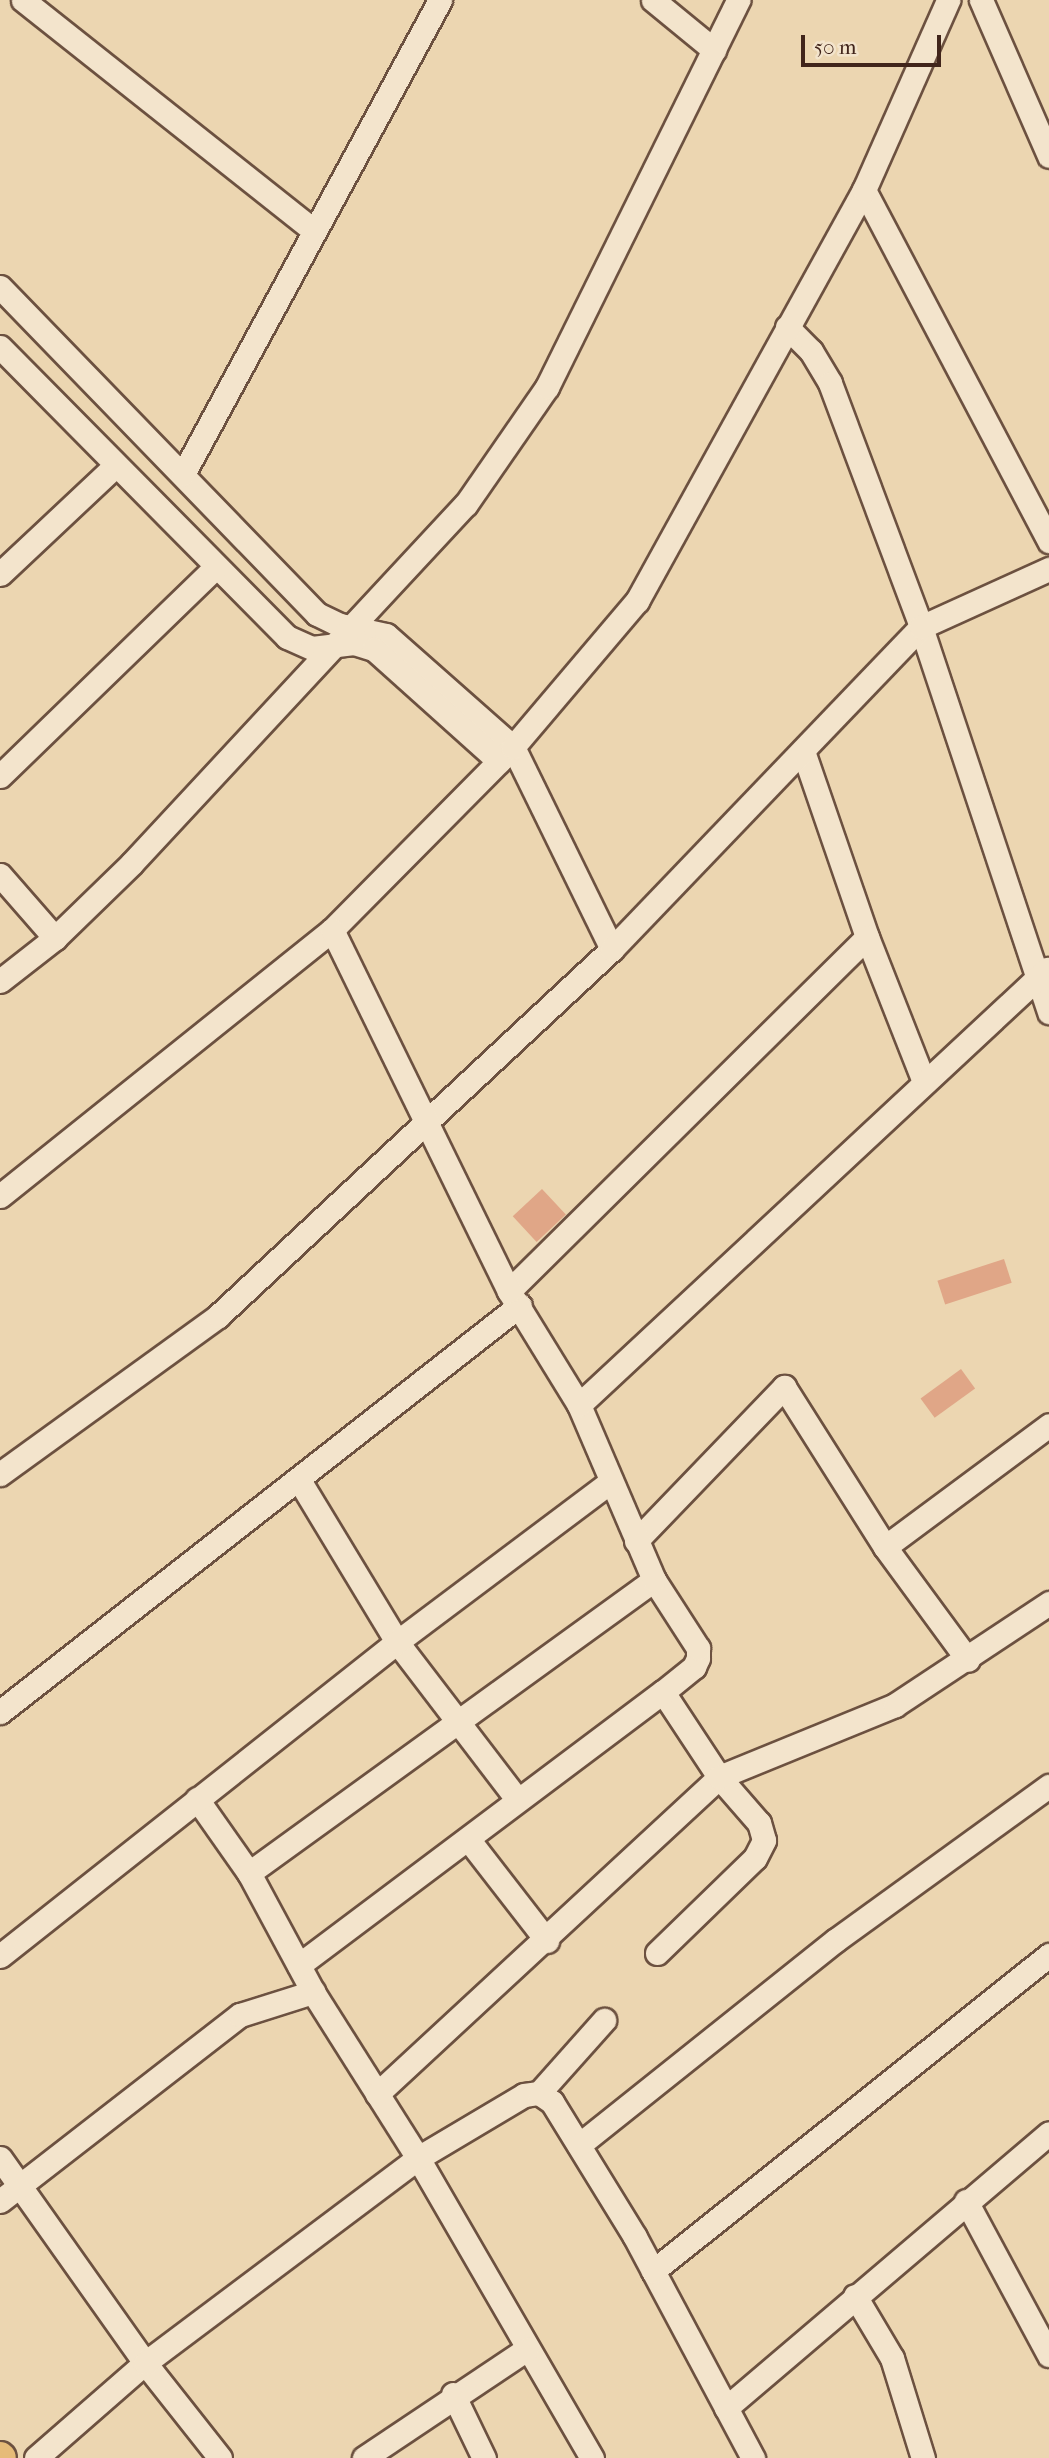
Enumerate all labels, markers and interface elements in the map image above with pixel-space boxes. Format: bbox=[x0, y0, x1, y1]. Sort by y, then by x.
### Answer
scale bar bbox=[804, 21, 944, 65]
text: 50 m bbox=[814, 35, 857, 59]

